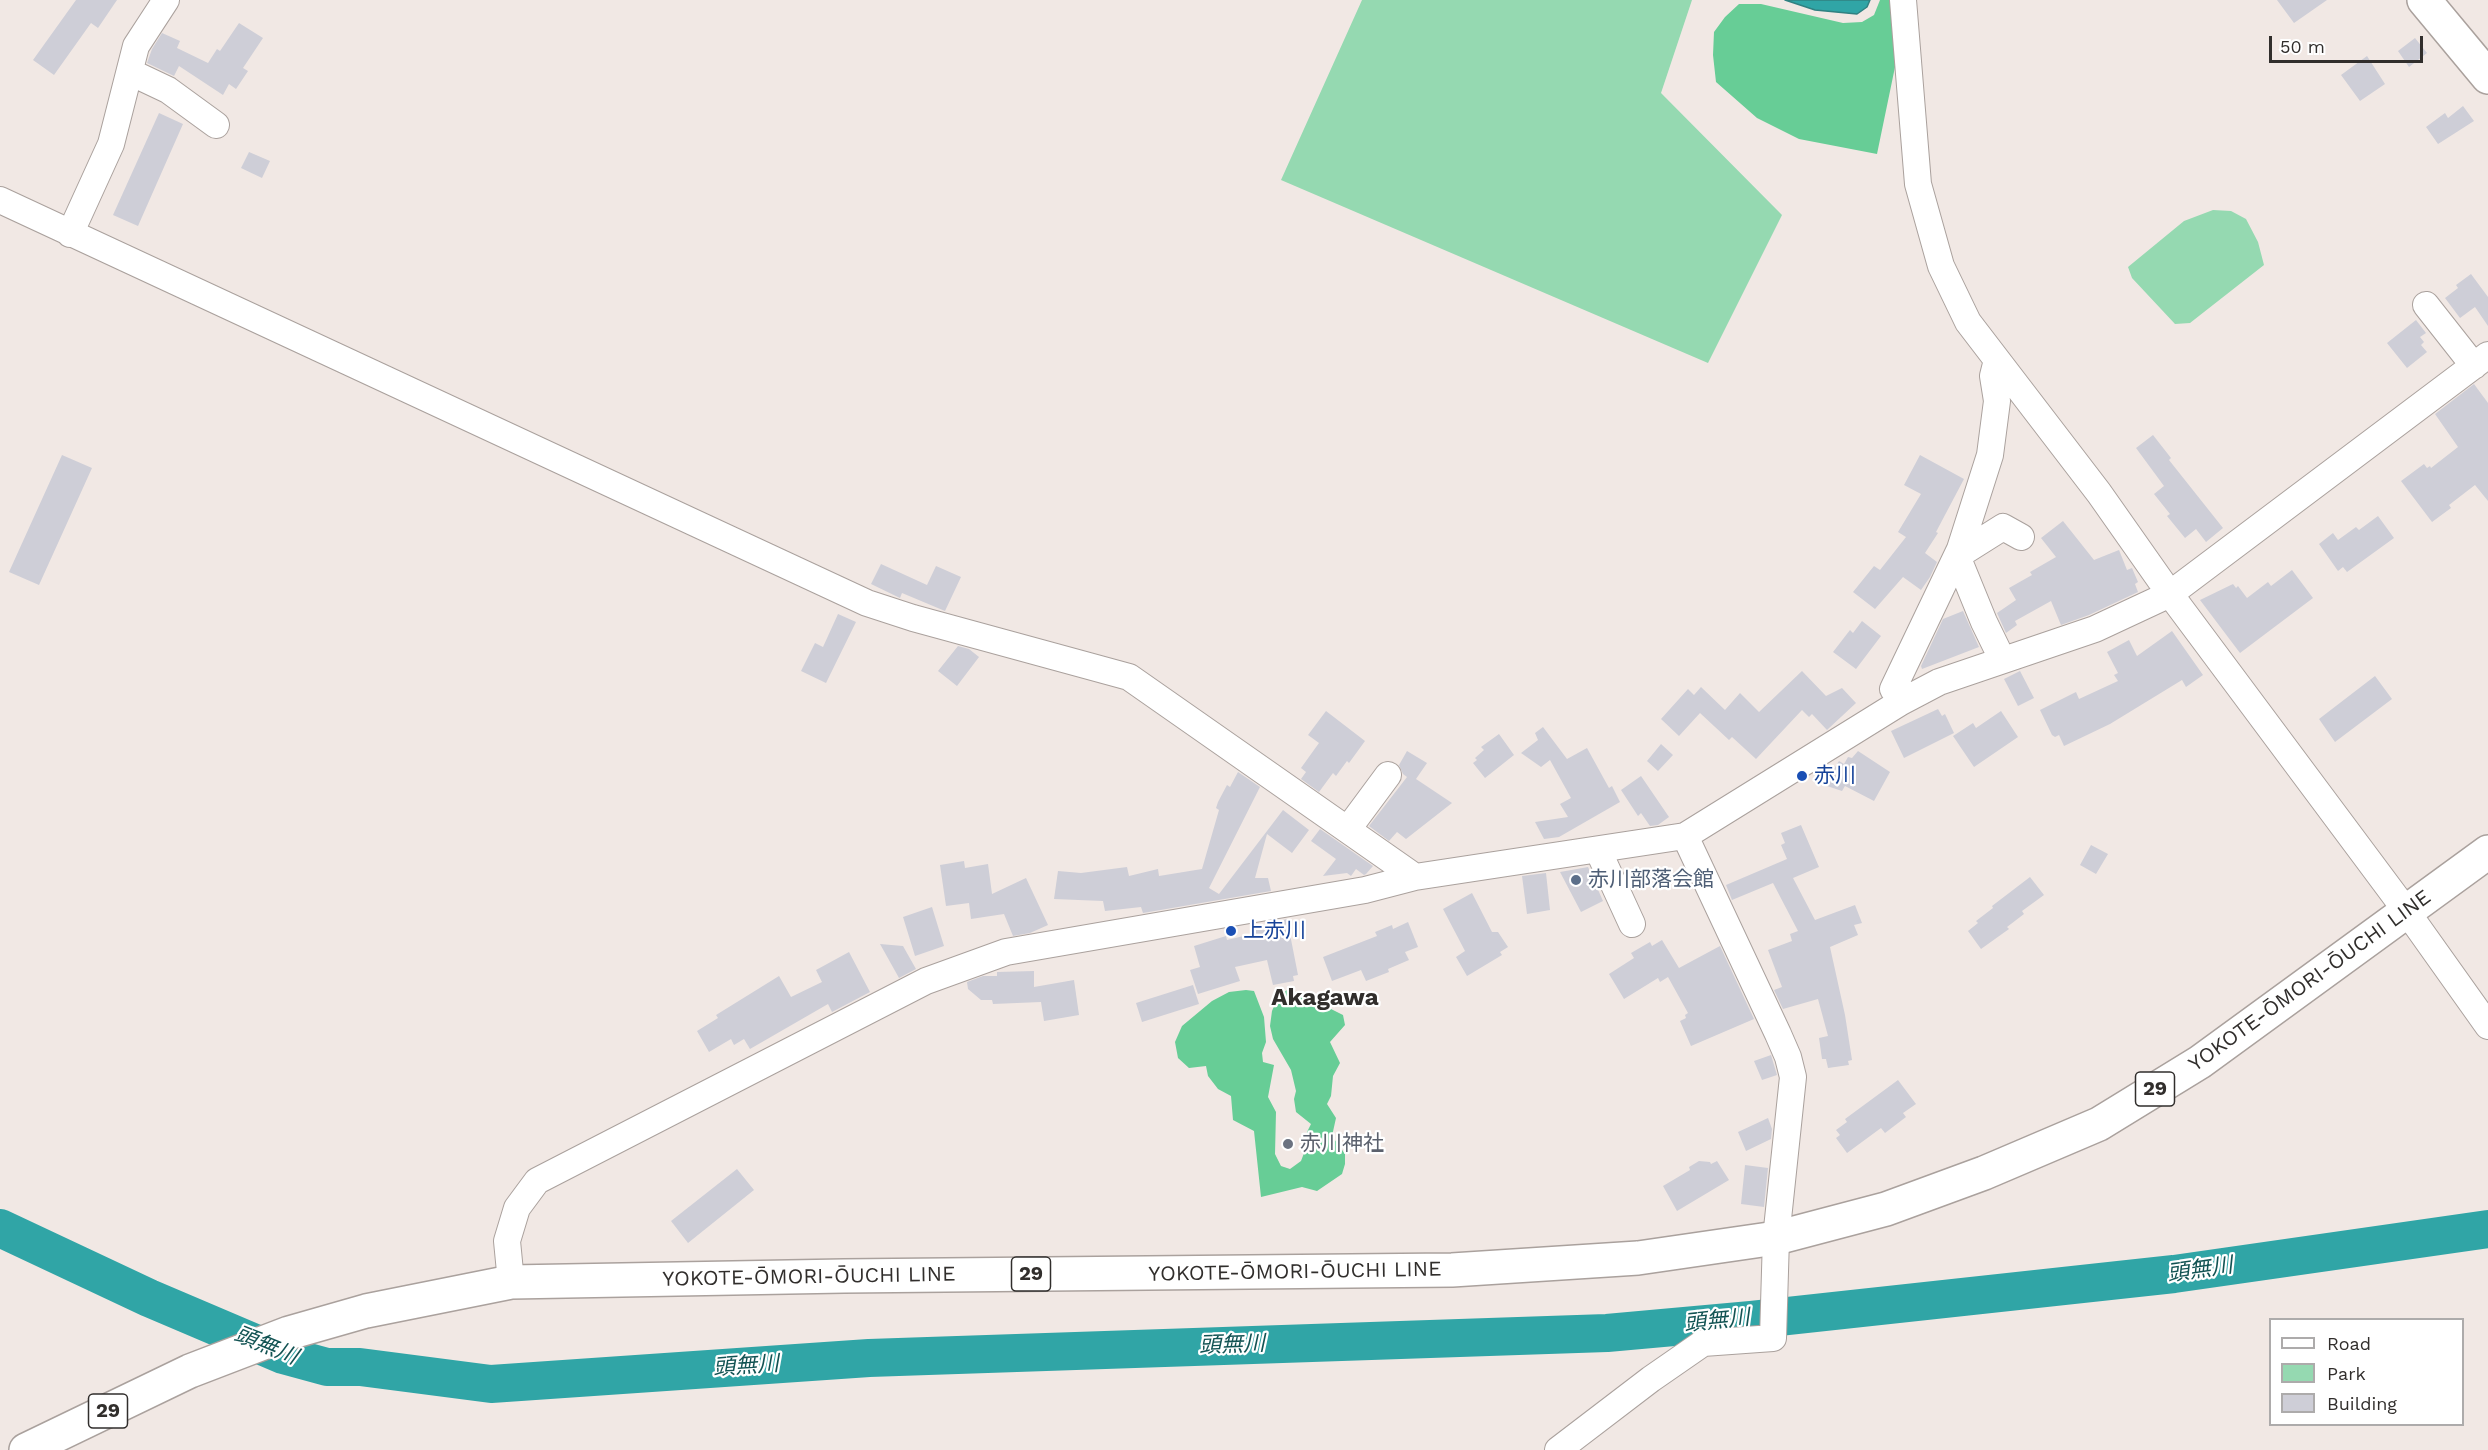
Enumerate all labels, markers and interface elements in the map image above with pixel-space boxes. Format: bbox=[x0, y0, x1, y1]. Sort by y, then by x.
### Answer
scale bar bbox=[2272, 24, 2426, 62]
text: 50 m bbox=[2280, 36, 2325, 57]
place label: 赤川 bbox=[1814, 763, 1856, 789]
marker: 赤川 bbox=[1795, 769, 1809, 783]
place label: 赤川部落会館 bbox=[1588, 867, 1714, 893]
marker: 赤川部落会館 bbox=[1569, 873, 1583, 887]
street label: YOKOTE-ŌMORI-ŌUCHI LINE bbox=[2184, 885, 2436, 1077]
place label: 上赤川 bbox=[1243, 918, 1306, 944]
marker: 上赤川 bbox=[1224, 924, 1238, 938]
district label: Akagawa bbox=[1271, 984, 1379, 1012]
road number: 29 bbox=[2136, 1072, 2174, 1106]
place label: 赤川神社 bbox=[1300, 1131, 1384, 1157]
marker: 赤川神社 bbox=[1281, 1137, 1295, 1151]
water label: 頭無川 bbox=[2165, 1252, 2235, 1288]
road number: 29 bbox=[1012, 1257, 1050, 1291]
street label: YOKOTE-ŌMORI-ŌUCHI LINE bbox=[1148, 1257, 1442, 1287]
street label: YOKOTE-ŌMORI-ŌUCHI LINE bbox=[662, 1262, 956, 1292]
water label: 頭無川 bbox=[1683, 1304, 1751, 1338]
legend bbox=[2269, 1318, 2464, 1426]
water label: 頭無川 bbox=[230, 1321, 302, 1371]
water label: 頭無川 bbox=[1199, 1331, 1265, 1359]
text: Road bbox=[2327, 1333, 2371, 1354]
water label: 頭無川 bbox=[712, 1351, 780, 1381]
text: Park bbox=[2327, 1363, 2366, 1384]
text: Building bbox=[2327, 1393, 2397, 1414]
road number: 29 bbox=[88, 1394, 128, 1428]

